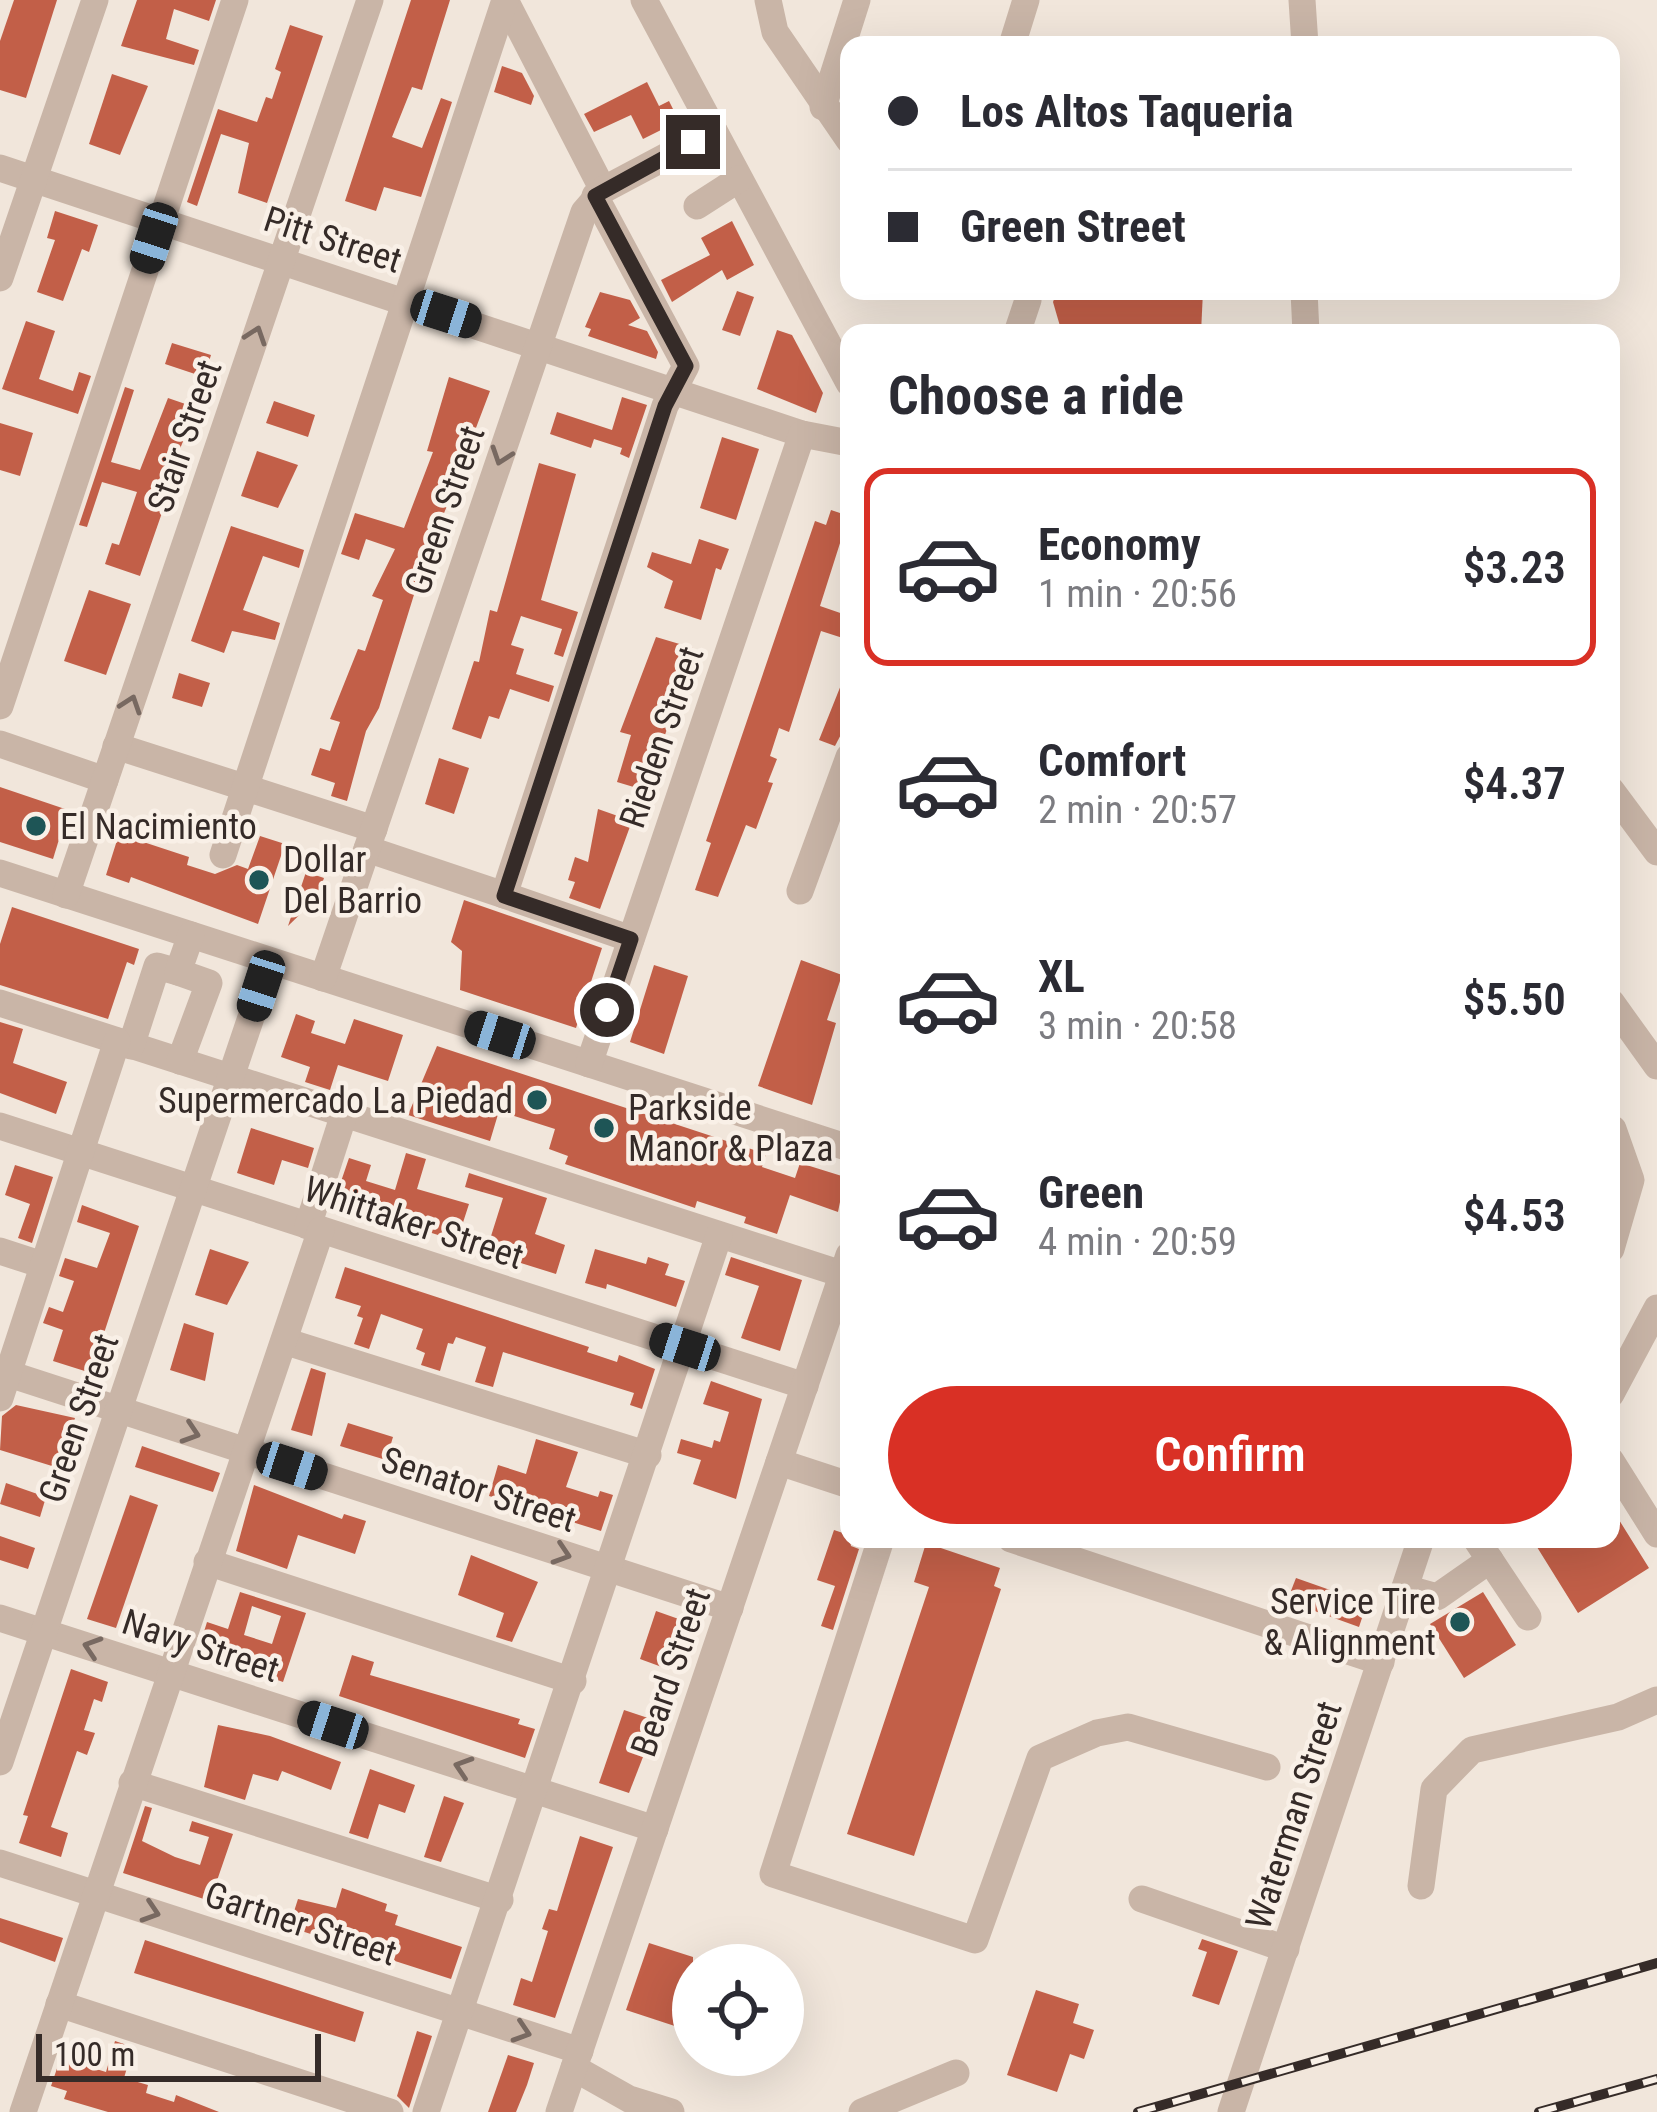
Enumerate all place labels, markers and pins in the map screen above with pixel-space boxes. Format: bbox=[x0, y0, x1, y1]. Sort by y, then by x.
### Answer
place label: El Nacimiento bbox=[60, 806, 257, 848]
marker: El Nacimiento bbox=[23, 813, 49, 839]
place label: Dollar Del Barrio bbox=[283, 839, 422, 922]
marker: Dollar Del Barrio bbox=[246, 867, 272, 893]
place label: Supermercado La Piedad bbox=[158, 1080, 513, 1122]
marker: Supermercado La Piedad bbox=[524, 1087, 550, 1113]
place label: Parkside Manor & Plaza bbox=[628, 1087, 834, 1170]
marker: Parkside Manor & Plaza bbox=[591, 1115, 617, 1141]
place label: Service Tire & Alignment bbox=[1264, 1581, 1436, 1664]
marker: Service Tire & Alignment bbox=[1447, 1609, 1473, 1635]

